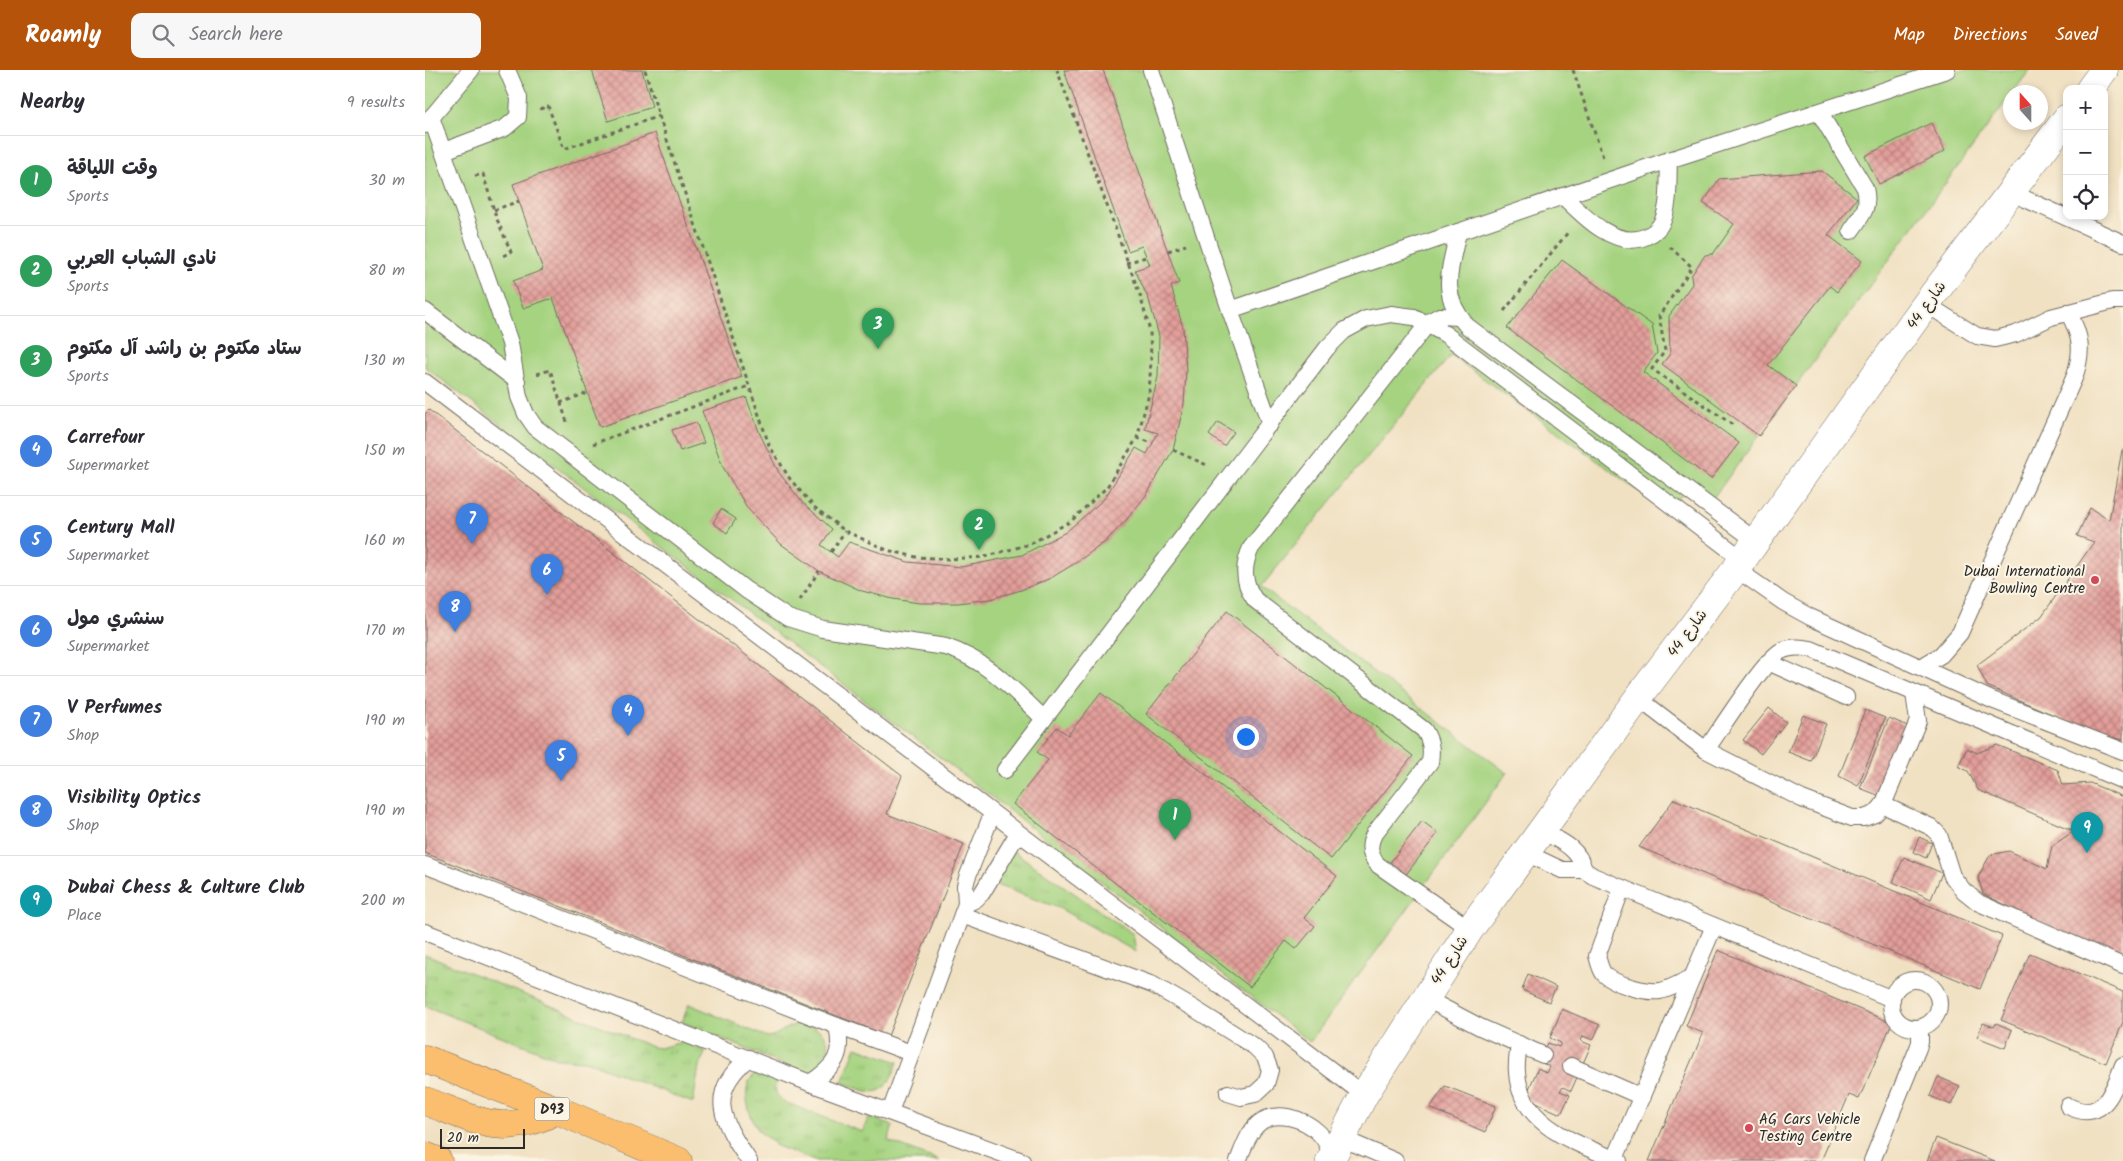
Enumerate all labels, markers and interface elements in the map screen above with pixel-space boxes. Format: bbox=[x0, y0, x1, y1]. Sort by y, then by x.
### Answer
search box bbox=[131, 13, 481, 58]
text: Roamly bbox=[25, 16, 101, 55]
text: Search here bbox=[189, 20, 283, 50]
icon: search bbox=[149, 21, 177, 49]
text: Map bbox=[1893, 21, 1925, 50]
text: Directions bbox=[1953, 21, 2027, 50]
text: Saved bbox=[2055, 21, 2098, 50]
north arrow bbox=[2003, 85, 2048, 130]
map controls bbox=[2063, 85, 2108, 220]
button: + bbox=[2063, 85, 2108, 130]
text: Nearby bbox=[20, 86, 85, 119]
text: 9 results bbox=[347, 90, 405, 115]
button: − bbox=[2063, 130, 2108, 175]
text: وقت اللياقة bbox=[67, 154, 158, 184]
text: 1 bbox=[34, 168, 38, 193]
text: 30 m bbox=[369, 168, 405, 193]
button: locate bbox=[2063, 175, 2108, 220]
text: Sports bbox=[67, 184, 109, 209]
text: نادي الشباب العربي bbox=[67, 244, 216, 274]
text: 2 bbox=[31, 258, 41, 283]
text: 80 m bbox=[368, 258, 405, 283]
text: Sports bbox=[67, 274, 109, 299]
street label: شارع 44 bbox=[1901, 276, 1953, 335]
pin: 3 bbox=[862, 308, 894, 349]
text: ستاد مكتوم بن راشد آل مكتوم bbox=[67, 334, 302, 364]
text: 3 bbox=[32, 348, 40, 373]
text: 130 m bbox=[364, 348, 405, 373]
text: Sports bbox=[67, 364, 109, 389]
text: Carrefour bbox=[67, 423, 144, 453]
text: 4 bbox=[32, 438, 40, 463]
text: 150 m bbox=[364, 438, 405, 463]
text: Supermarket bbox=[67, 453, 150, 478]
pin: 7 bbox=[456, 503, 488, 544]
pin: 2 bbox=[963, 509, 995, 550]
text: Century Mall bbox=[67, 513, 175, 543]
text: 5 bbox=[32, 528, 40, 553]
text: 160 m bbox=[364, 528, 405, 553]
text: Supermarket bbox=[67, 543, 150, 568]
pin: 6 bbox=[531, 554, 563, 595]
place label: Dubai International Bowling Centre bbox=[1964, 560, 2085, 601]
marker: Dubai International Bowling Centre bbox=[2089, 574, 2101, 586]
pin: 8 bbox=[439, 591, 471, 632]
text: سنشري مول bbox=[67, 604, 164, 634]
street label: شارع 44 bbox=[1662, 604, 1714, 663]
text: 6 bbox=[32, 618, 40, 643]
text: 170 m bbox=[365, 618, 405, 643]
text: Supermarket bbox=[67, 634, 150, 659]
text: V Perfumes bbox=[67, 693, 162, 723]
pin: 4 bbox=[612, 695, 644, 736]
text: 7 bbox=[32, 708, 40, 733]
text: 190 m bbox=[365, 708, 405, 733]
text: Shop bbox=[67, 723, 99, 748]
your location bbox=[1233, 724, 1259, 750]
pin: 5 bbox=[545, 740, 577, 781]
text: Visibility Optics bbox=[67, 783, 201, 813]
text: 8 bbox=[31, 798, 41, 823]
text: 190 m bbox=[365, 798, 405, 823]
pin: 1 bbox=[1159, 799, 1191, 840]
pin: 9 bbox=[2071, 812, 2103, 853]
text: Shop bbox=[67, 813, 99, 838]
text: Dubai Chess & Culture Club bbox=[67, 873, 305, 903]
text: 9 bbox=[32, 888, 40, 913]
text: 200 m bbox=[361, 888, 405, 913]
text: Place bbox=[67, 903, 101, 928]
street label: شارع 44 bbox=[1425, 931, 1475, 990]
road number: D93 bbox=[535, 1098, 569, 1120]
place label: AG Cars Vehicle Testing Centre bbox=[1759, 1108, 1860, 1149]
marker: AG Cars Vehicle Testing Centre bbox=[1743, 1122, 1755, 1134]
scale bar bbox=[440, 1126, 525, 1149]
text: 20 m bbox=[447, 1127, 479, 1149]

